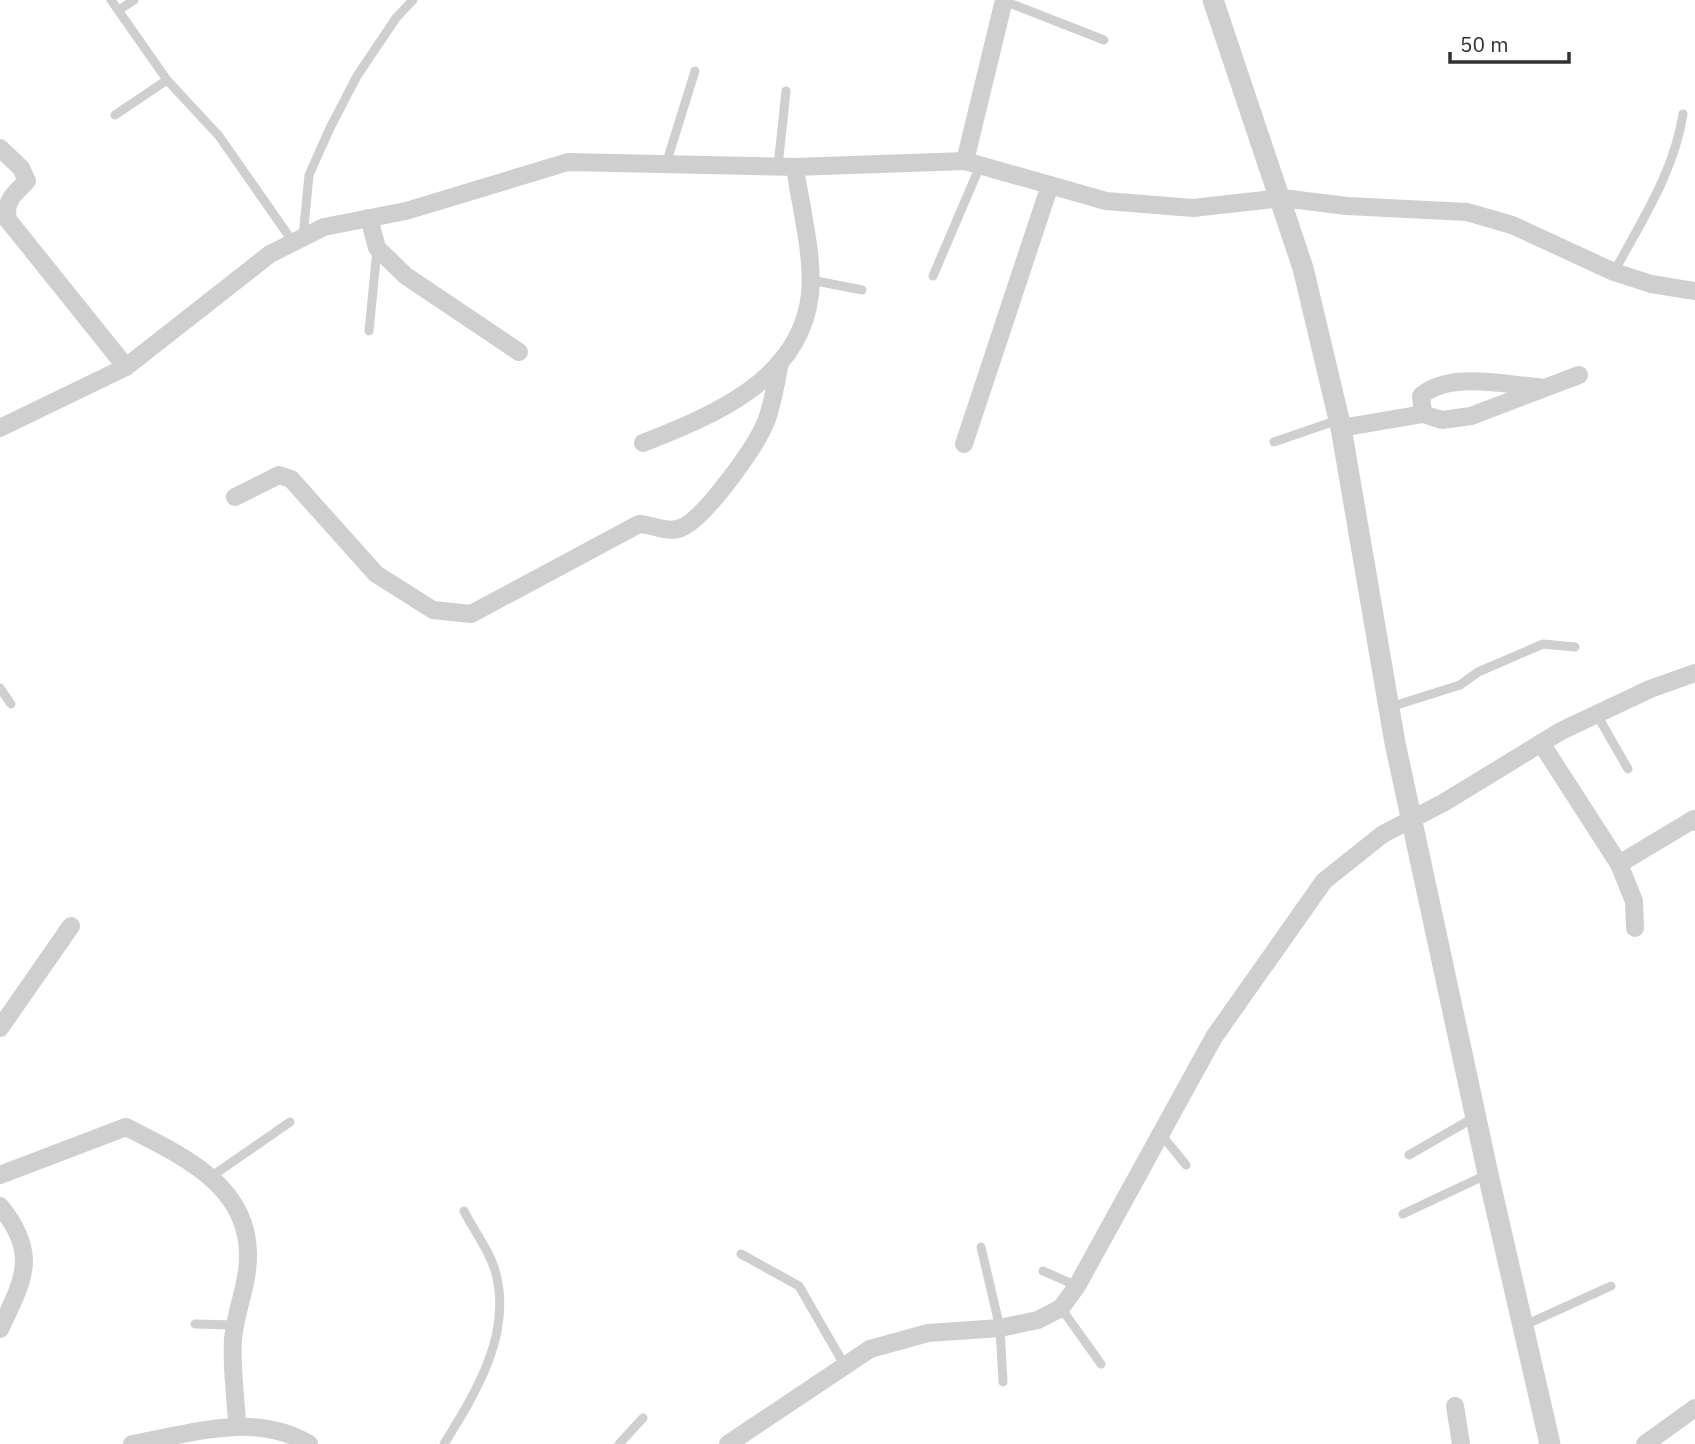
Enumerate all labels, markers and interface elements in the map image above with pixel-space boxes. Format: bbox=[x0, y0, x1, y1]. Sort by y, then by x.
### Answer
scale bar bbox=[1450, 21, 1569, 65]
text: 50 m bbox=[1460, 30, 1509, 58]

